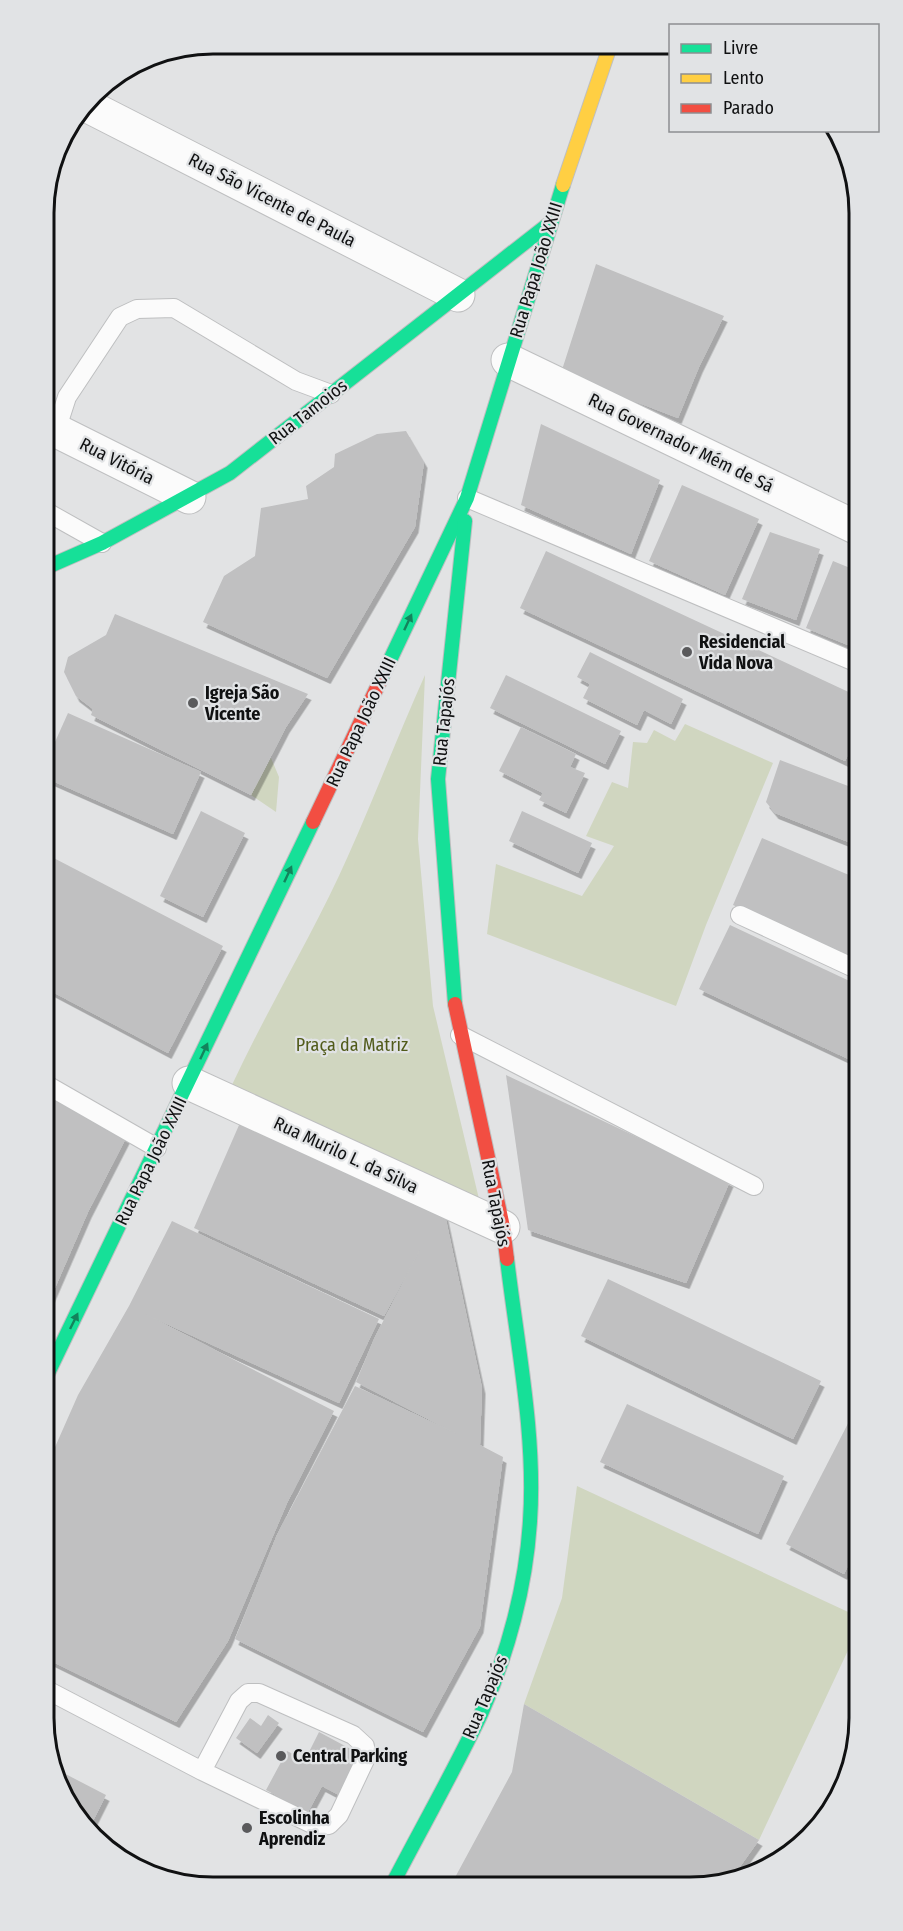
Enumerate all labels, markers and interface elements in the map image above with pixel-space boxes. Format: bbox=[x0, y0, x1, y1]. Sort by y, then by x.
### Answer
legend bbox=[669, 24, 879, 132]
text: Livre bbox=[723, 37, 758, 59]
text: Lento bbox=[723, 67, 764, 89]
text: Parado bbox=[723, 97, 774, 119]
street label: Rua São Vicente de Paula bbox=[185, 148, 360, 252]
street label: Rua Papa João XXIII bbox=[505, 200, 567, 340]
street label: Rua Tamoios bbox=[264, 374, 352, 449]
street label: Rua Governador Mém de Sá bbox=[585, 389, 777, 498]
street label: Rua Vitória bbox=[76, 433, 158, 489]
one-way arrow bbox=[403, 614, 412, 631]
place label: Residencial Vida Nova bbox=[698, 631, 785, 674]
marker: Residencial Vida Nova bbox=[680, 645, 694, 659]
street label: Rua Papa João XXIII bbox=[321, 654, 401, 790]
street label: Rua Tapajós bbox=[428, 677, 460, 767]
place label: Igreja São Vicente bbox=[204, 682, 280, 725]
marker: Igreja São Vicente bbox=[186, 696, 200, 710]
one-way arrow bbox=[284, 866, 293, 883]
park label: Praça da Matriz bbox=[296, 1034, 408, 1056]
one-way arrow bbox=[200, 1042, 209, 1059]
street label: Rua Papa João XXIII bbox=[110, 1093, 192, 1229]
street label: Rua Murilo L. da Silva bbox=[270, 1112, 422, 1198]
street label: Rua Tapajós bbox=[477, 1158, 515, 1249]
one-way arrow bbox=[69, 1312, 78, 1329]
street label: Rua Tapajós bbox=[458, 1652, 512, 1742]
place label: Central Parking bbox=[293, 1745, 407, 1767]
marker: Central Parking bbox=[274, 1749, 288, 1763]
place label: Escolinha Aprendiz bbox=[258, 1807, 330, 1850]
marker: Escolinha Aprendiz bbox=[240, 1821, 254, 1835]

